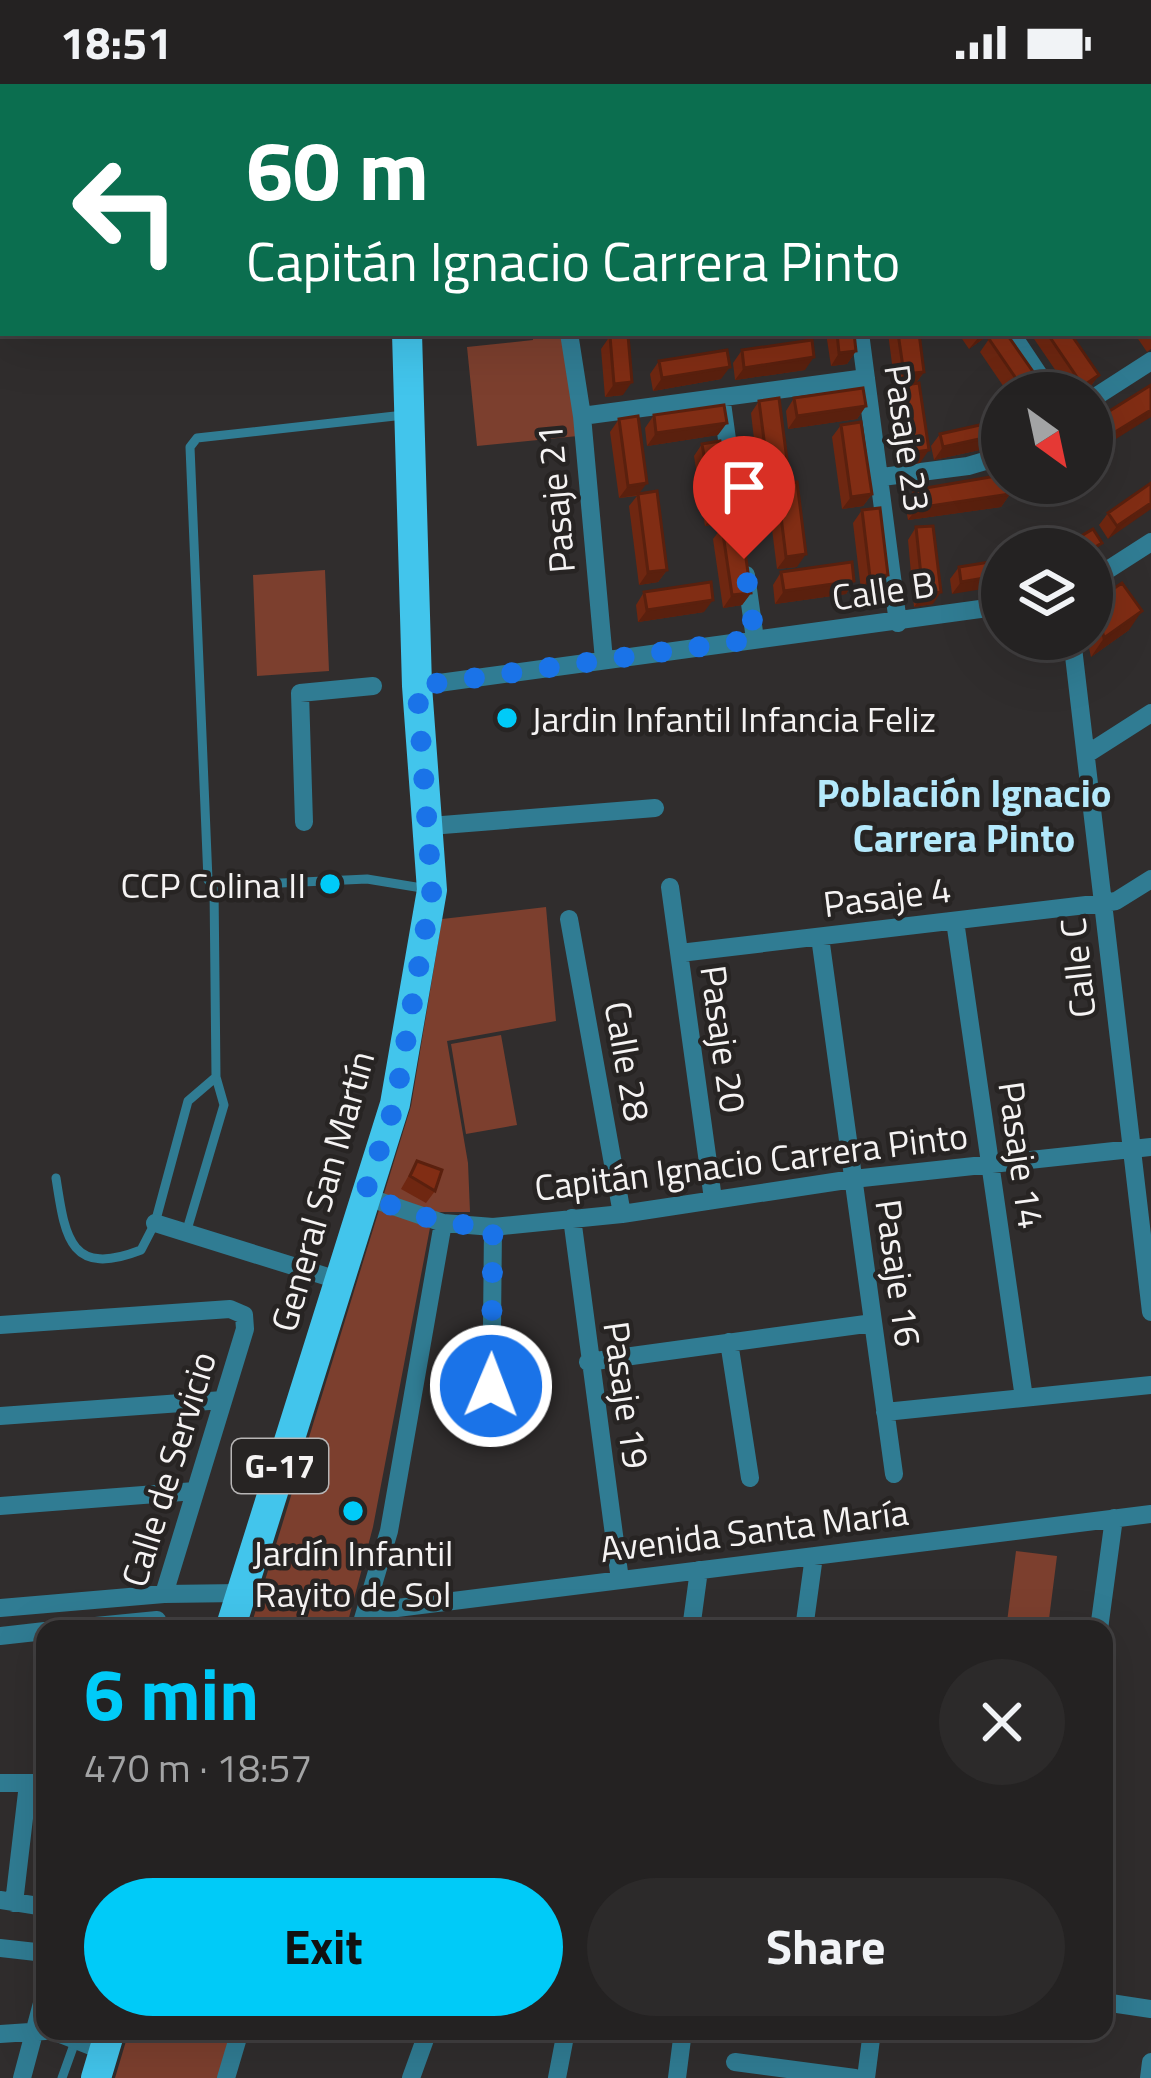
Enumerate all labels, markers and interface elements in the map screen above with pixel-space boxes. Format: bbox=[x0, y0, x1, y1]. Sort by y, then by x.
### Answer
text: 18:51 bbox=[60, 8, 172, 76]
text: 60 m bbox=[246, 105, 429, 233]
icon: left bbox=[48, 132, 204, 288]
text: Capitán Ignacio Carrera Pinto bbox=[246, 220, 900, 302]
street label: Pasaje 23 bbox=[870, 361, 946, 515]
north arrow bbox=[981, 372, 1113, 504]
map controls bbox=[981, 372, 1113, 660]
street label: Pasaje 21 bbox=[521, 423, 589, 575]
pin bbox=[693, 436, 795, 559]
icon: arrive bbox=[711, 454, 777, 520]
button: layers bbox=[981, 528, 1113, 660]
street label: Calle B bbox=[828, 556, 938, 624]
place label: Jardin Infantil Infancia Feliz bbox=[531, 691, 936, 746]
marker: Jardin Infantil Infancia Feliz bbox=[494, 705, 520, 731]
district label: Población Ignacio Carrera Pinto bbox=[816, 763, 1112, 867]
place label: CCP Colina II bbox=[120, 857, 306, 912]
street label: Pasaje 4 bbox=[820, 861, 954, 931]
marker: CCP Colina II bbox=[317, 871, 343, 897]
street label: Calle C bbox=[1044, 915, 1110, 1021]
street label: Pasaje 20 bbox=[686, 962, 762, 1116]
street label: Calle 28 bbox=[590, 997, 666, 1125]
street label: General San Martín bbox=[256, 1044, 388, 1338]
street label: Pasaje 14 bbox=[984, 1078, 1060, 1232]
street label: Capitán Ignacio Carrera Pinto bbox=[531, 1107, 971, 1215]
street label: Pasaje 16 bbox=[861, 1196, 937, 1350]
street label: Pasaje 19 bbox=[589, 1318, 665, 1472]
position arrow bbox=[428, 1323, 554, 1449]
street label: Calle de Servicio bbox=[106, 1345, 230, 1593]
road number: G-17 bbox=[232, 1439, 328, 1493]
street label: Avenida Santa María bbox=[597, 1484, 911, 1576]
marker: Jardín Infantil Rayito de Sol bbox=[340, 1498, 366, 1524]
place label: Jardín Infantil Rayito de Sol bbox=[253, 1525, 453, 1621]
text: 6 min bbox=[84, 1638, 259, 1748]
button: close bbox=[939, 1659, 1065, 1785]
text: 470 m · 18:57 bbox=[84, 1738, 312, 1797]
button: Exit bbox=[84, 1878, 563, 2016]
button: Share bbox=[587, 1878, 1065, 2016]

